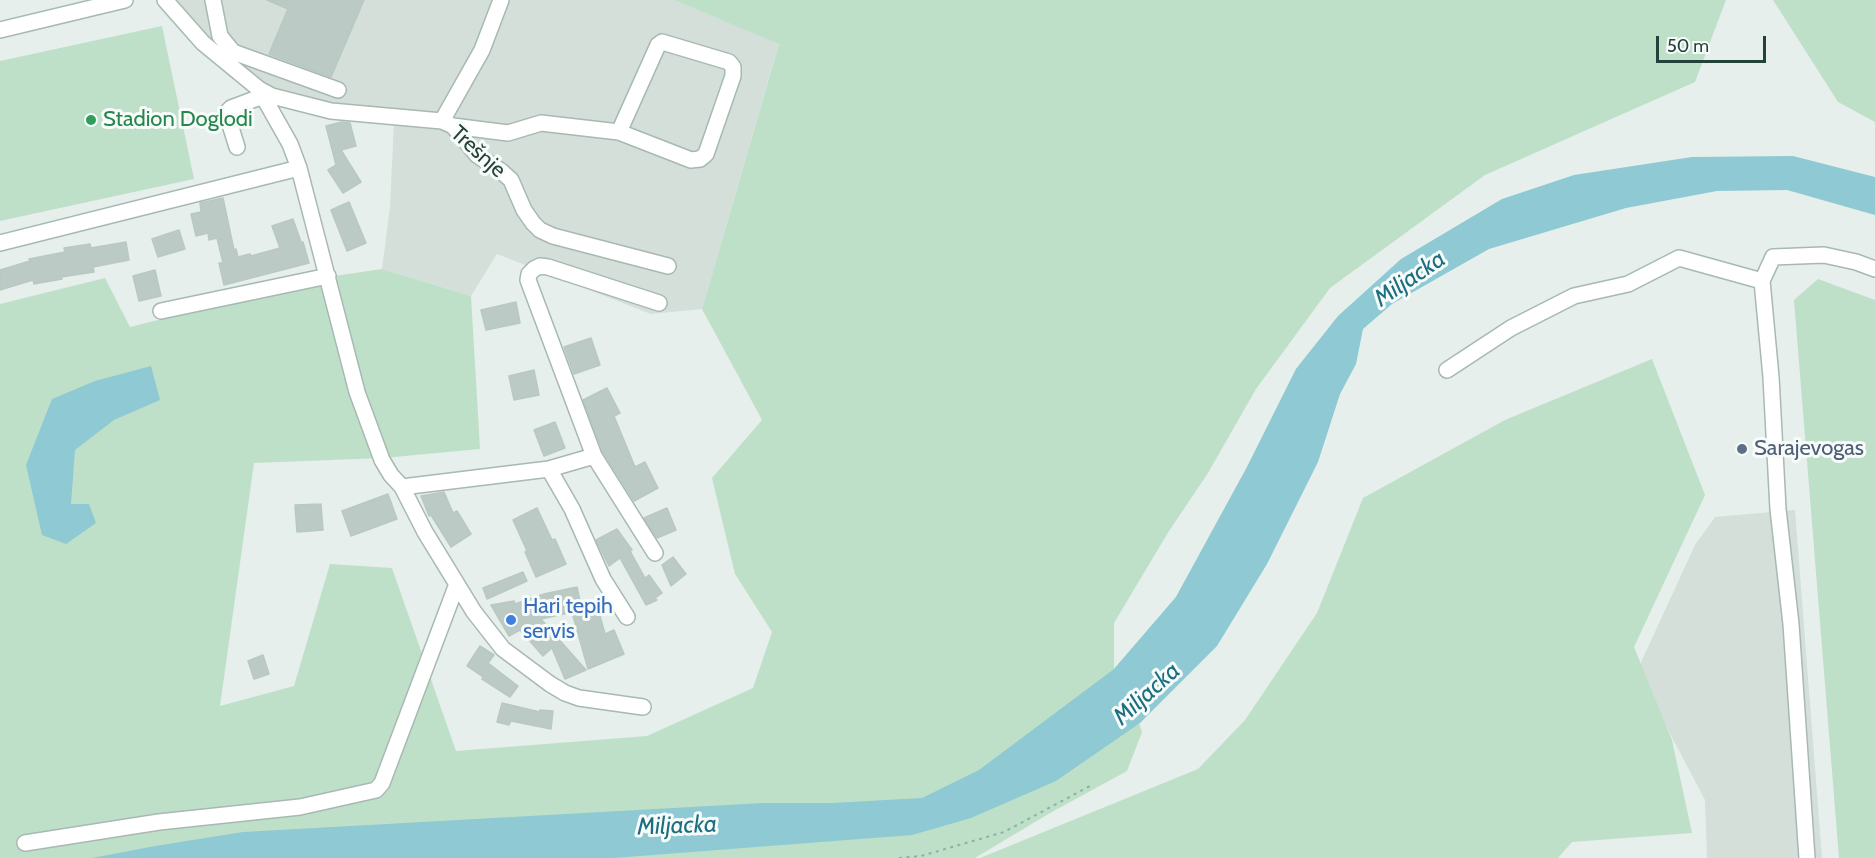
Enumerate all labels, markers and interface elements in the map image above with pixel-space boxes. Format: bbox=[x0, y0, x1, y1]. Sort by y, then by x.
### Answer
scale bar bbox=[1659, 24, 1768, 62]
text: 50 m bbox=[1667, 35, 1709, 57]
place label: Stadion Doglodi bbox=[103, 107, 253, 133]
marker: Stadion Doglodi bbox=[84, 113, 98, 127]
street label: Trešnje bbox=[445, 120, 511, 184]
water label: Miljacka bbox=[1369, 245, 1451, 313]
place label: Sarajevogas bbox=[1754, 436, 1864, 462]
marker: Sarajevogas bbox=[1735, 442, 1749, 456]
place label: Hari tepih servis bbox=[523, 594, 613, 646]
marker: Hari tepih servis bbox=[504, 613, 518, 627]
water label: Miljacka bbox=[1108, 657, 1186, 731]
water label: Miljacka bbox=[637, 810, 717, 842]

